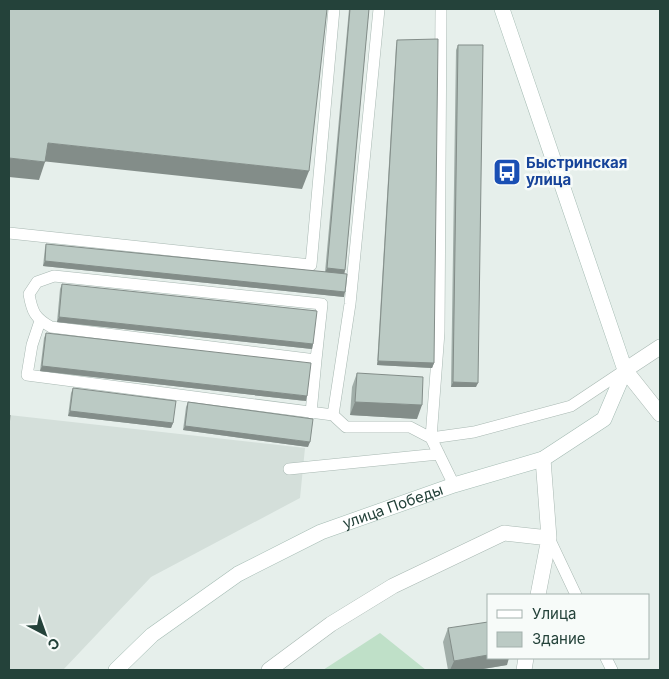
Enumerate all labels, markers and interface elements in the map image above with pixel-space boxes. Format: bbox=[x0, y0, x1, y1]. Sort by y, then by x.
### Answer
place label: Быстринская улица bbox=[526, 153, 627, 189]
bus stop icon: Быстринская улица bbox=[492, 157, 522, 187]
street label: улица Победы bbox=[340, 480, 446, 533]
legend bbox=[487, 594, 649, 659]
text: Улица bbox=[532, 604, 576, 623]
north arrow bbox=[20, 609, 70, 659]
text: Здание bbox=[532, 629, 586, 648]
text: С bbox=[44, 634, 63, 654]

